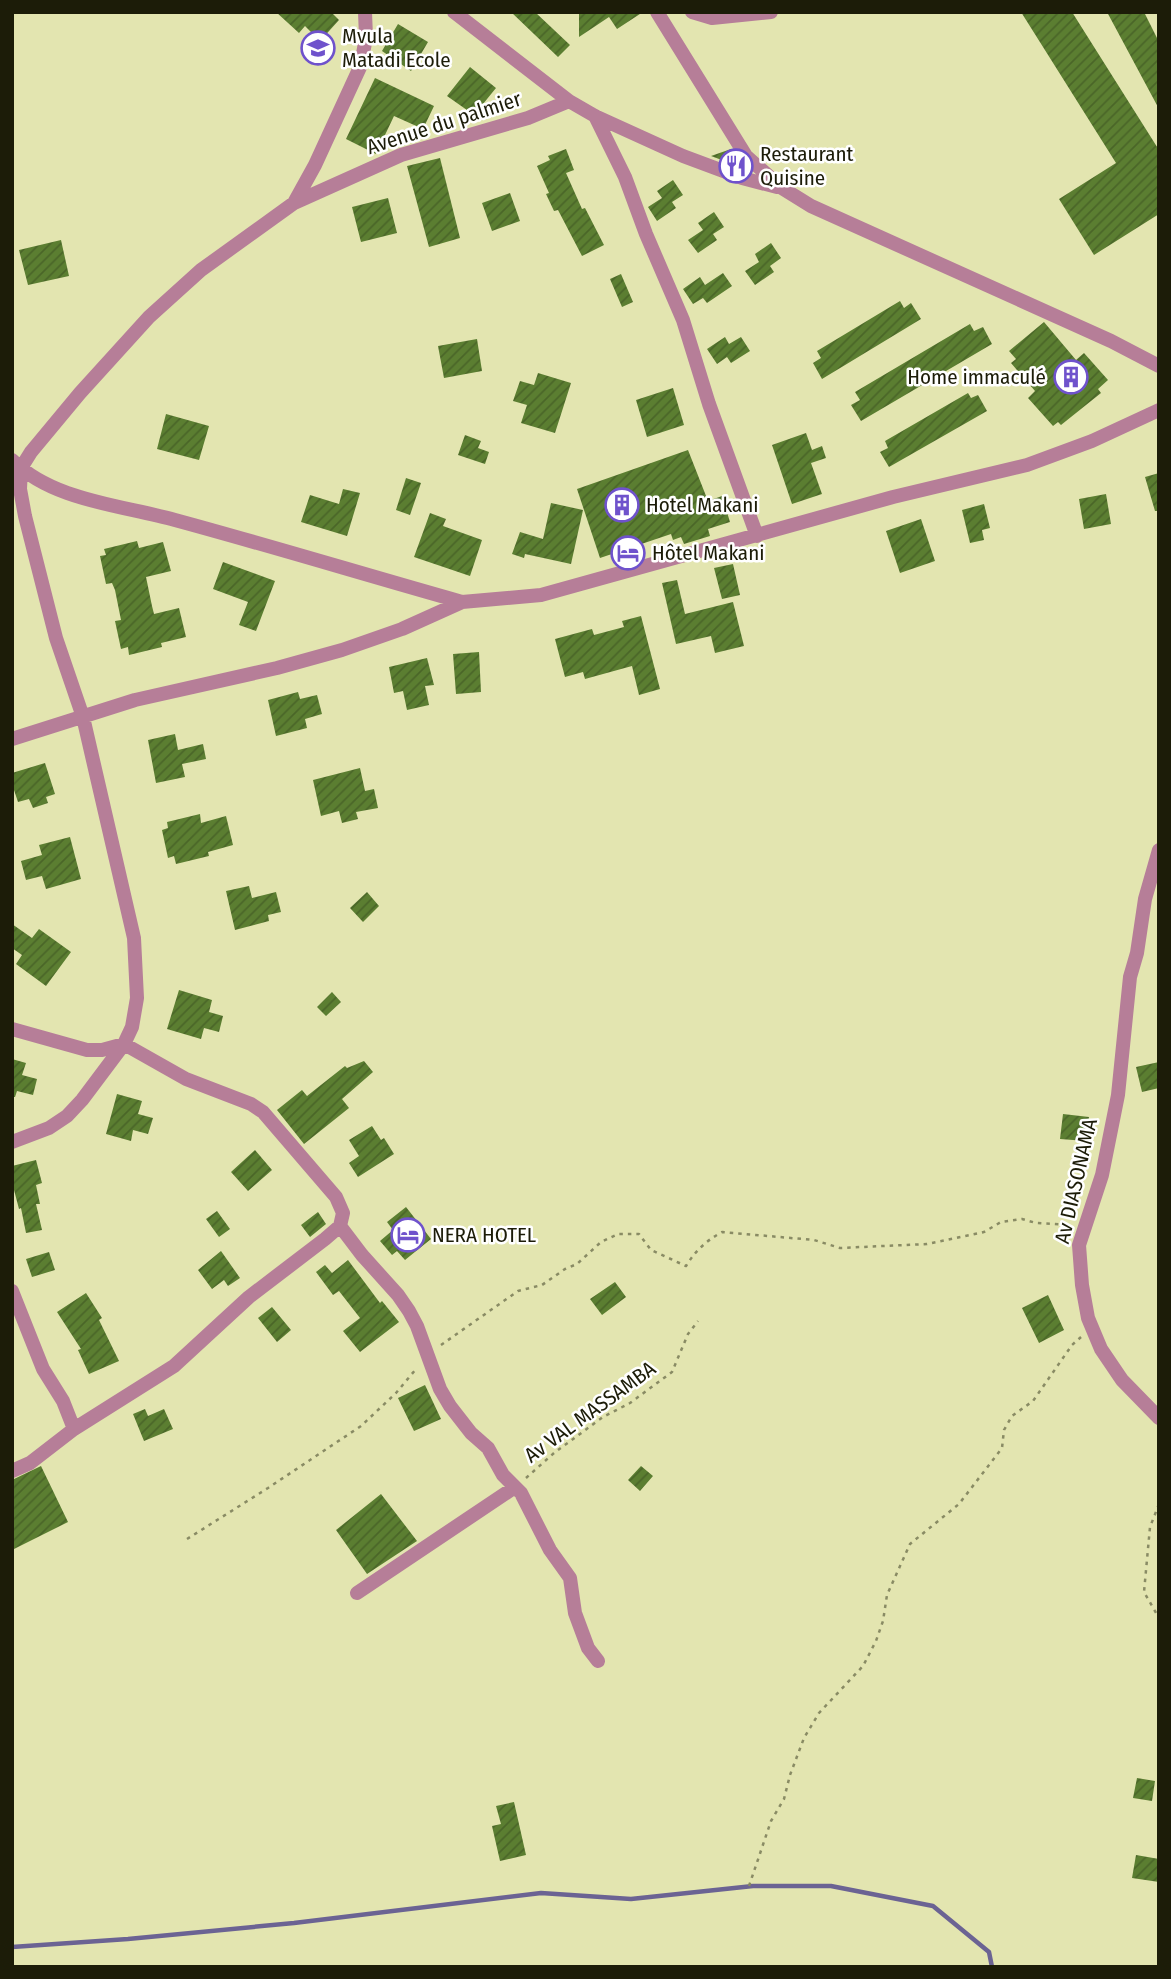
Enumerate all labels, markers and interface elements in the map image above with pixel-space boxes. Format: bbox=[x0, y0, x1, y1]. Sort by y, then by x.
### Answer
place label: Mvula Matadi Ecole bbox=[342, 23, 451, 73]
school or university icon: Mvula Matadi Ecole bbox=[299, 29, 337, 67]
street label: Avenue du palmier bbox=[363, 86, 525, 160]
place label: Restaurant Quisine bbox=[760, 141, 853, 191]
restaurant icon: Restaurant Quisine bbox=[717, 147, 755, 185]
building icon: Home immaculé bbox=[1052, 358, 1090, 396]
place label: Home immaculé bbox=[907, 364, 1046, 390]
building icon: Hotel Makani bbox=[603, 486, 641, 524]
place label: Hotel Makani bbox=[646, 492, 759, 518]
hotel icon: Hôtel Makani bbox=[609, 534, 647, 572]
place label: Hôtel Makani bbox=[652, 540, 765, 566]
street label: Av DIASONAMA bbox=[1049, 1116, 1103, 1246]
hotel icon: NERA HOTEL bbox=[389, 1216, 427, 1254]
place label: NERA HOTEL bbox=[432, 1222, 537, 1248]
street label: Av VAL MASSAMBA bbox=[519, 1356, 661, 1468]

